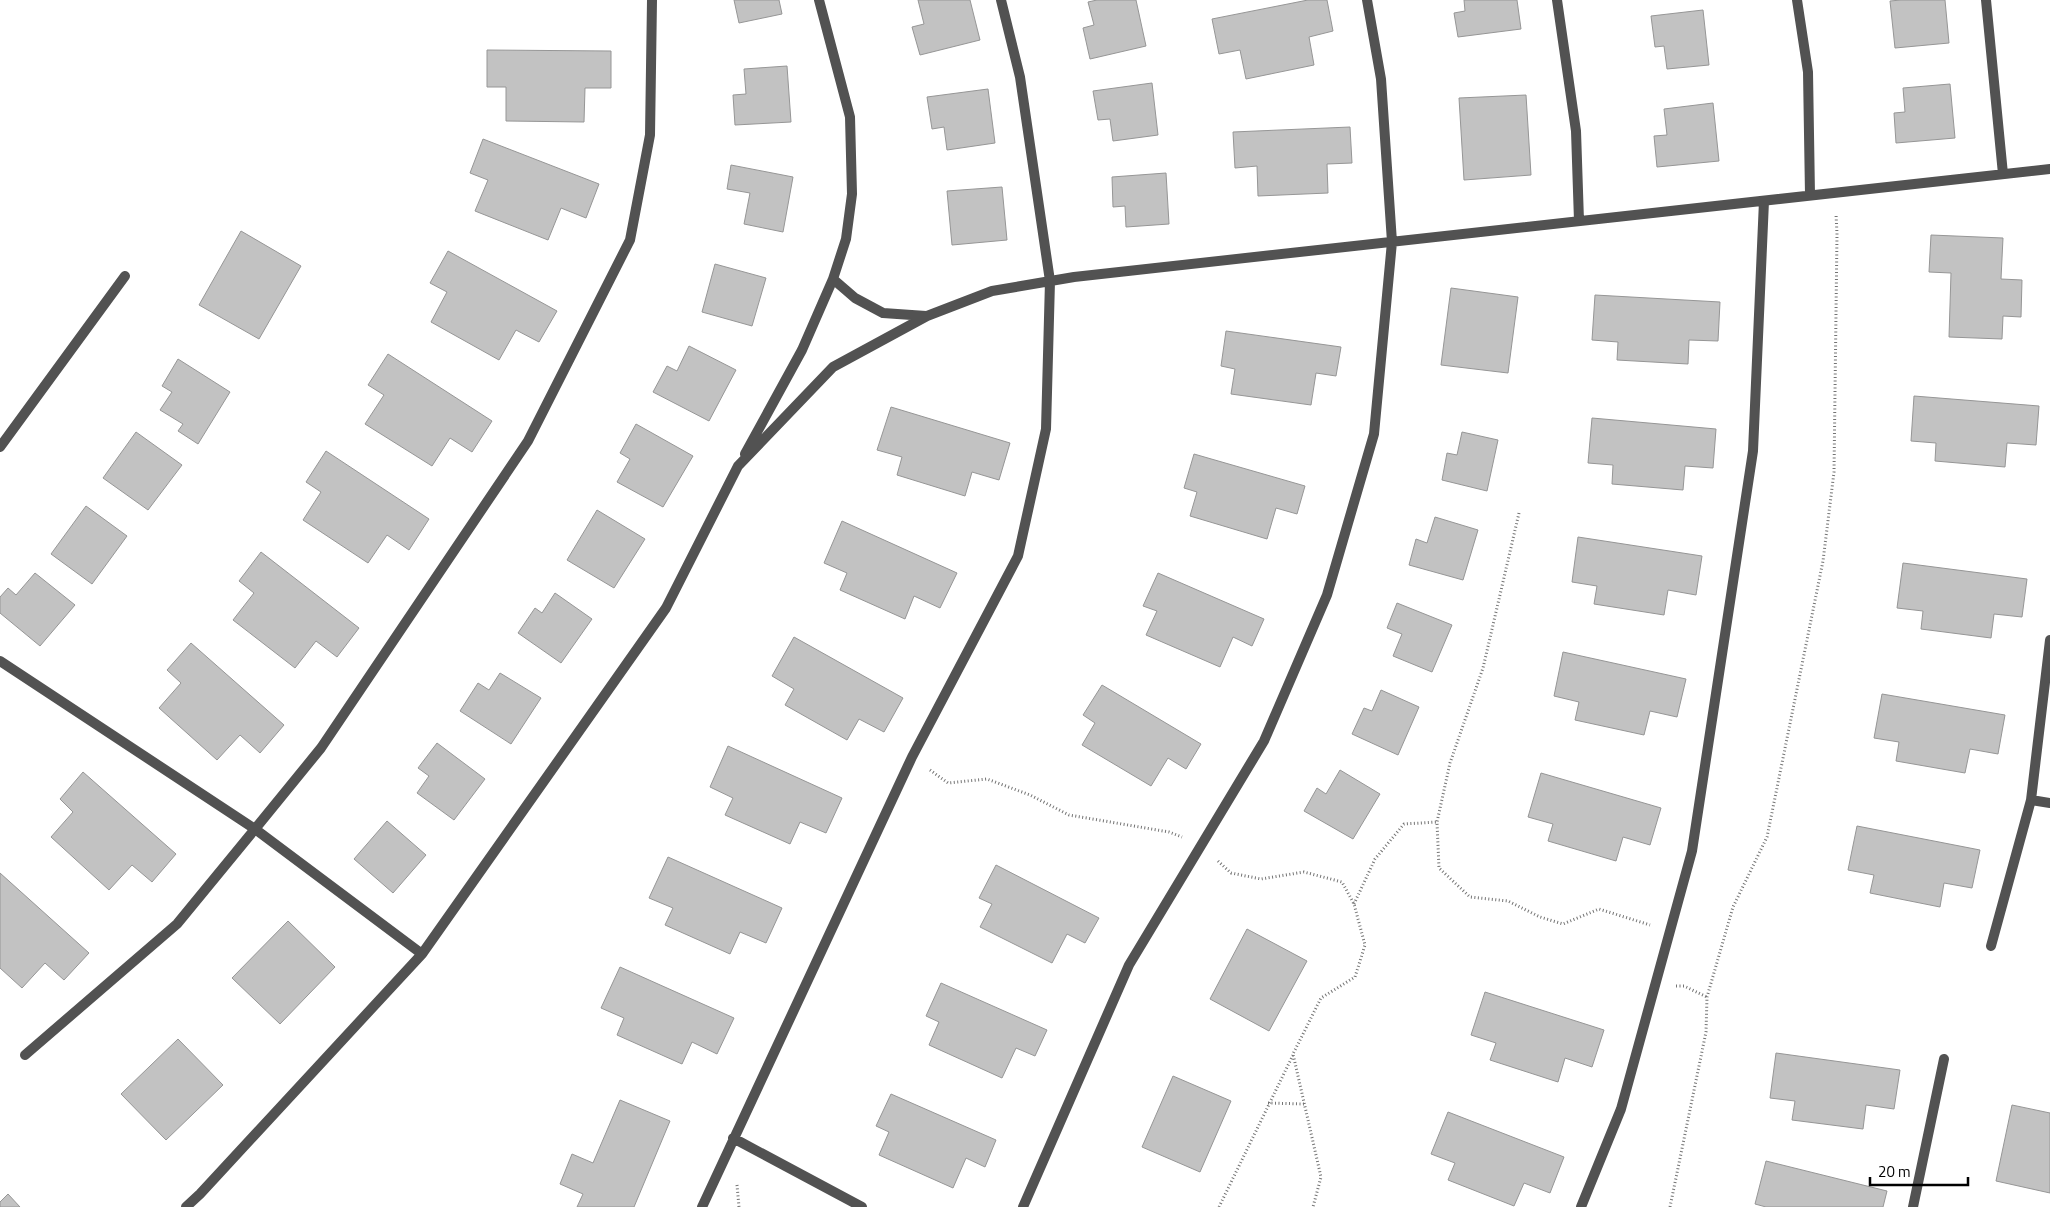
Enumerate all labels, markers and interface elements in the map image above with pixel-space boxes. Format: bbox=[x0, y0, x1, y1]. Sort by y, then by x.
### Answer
scale bar bbox=[1870, 1154, 1968, 1186]
text: 20 m bbox=[1878, 1160, 1911, 1183]

